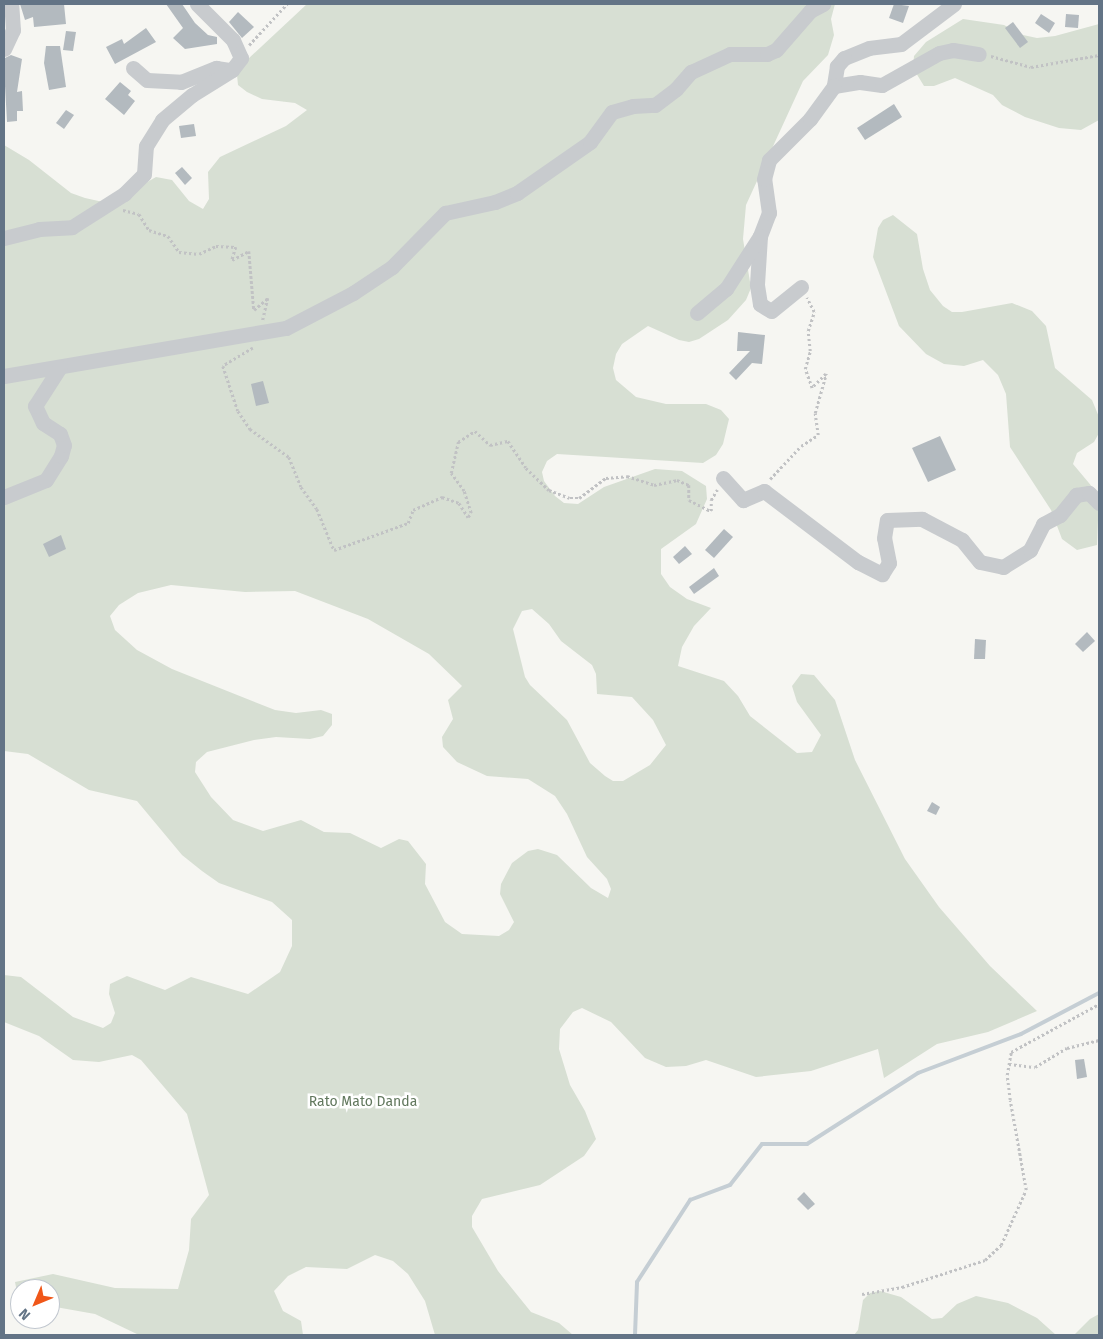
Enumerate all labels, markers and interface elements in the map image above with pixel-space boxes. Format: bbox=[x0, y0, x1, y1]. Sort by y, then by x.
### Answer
park label: Rato Mato Danda bbox=[309, 1094, 417, 1110]
north arrow bbox=[10, 1279, 60, 1329]
text: N bbox=[15, 1305, 34, 1324]

